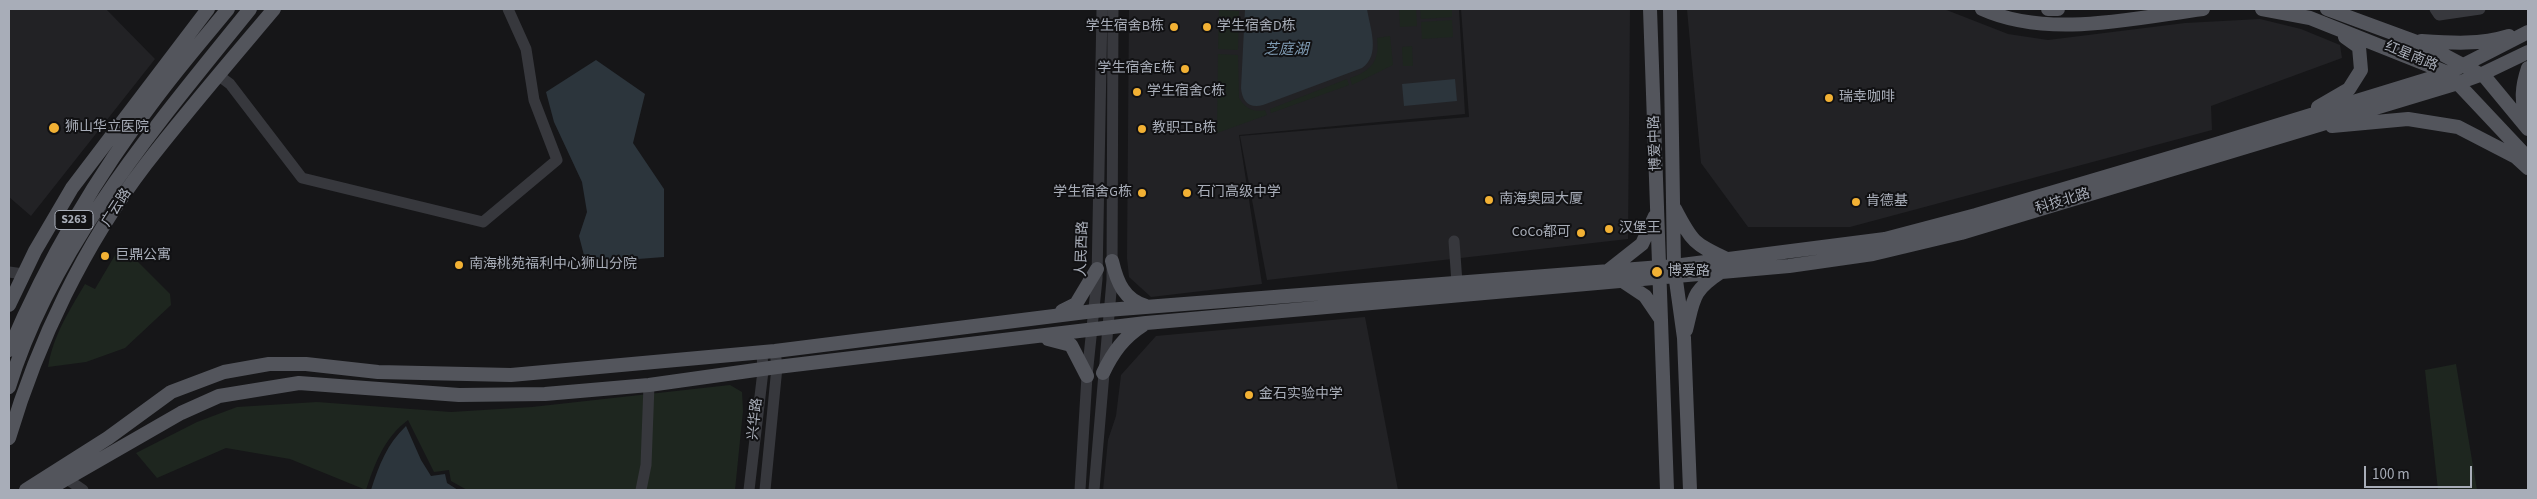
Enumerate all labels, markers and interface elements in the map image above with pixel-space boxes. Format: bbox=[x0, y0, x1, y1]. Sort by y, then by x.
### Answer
place label: 学生宿舍B栋 bbox=[1086, 19, 1164, 35]
place label: 学生宿舍D栋 bbox=[1217, 19, 1296, 35]
marker: 学生宿舍B栋 bbox=[1168, 21, 1180, 33]
marker: 学生宿舍D栋 bbox=[1201, 21, 1213, 33]
street label: 红星南路 bbox=[2382, 39, 2440, 75]
water label: 芝庭湖 bbox=[1264, 42, 1308, 60]
place label: 学生宿舍E栋 bbox=[1098, 61, 1175, 77]
marker: 学生宿舍E栋 bbox=[1179, 63, 1191, 75]
place label: 学生宿舍C栋 bbox=[1147, 84, 1225, 100]
marker: 学生宿舍C栋 bbox=[1131, 86, 1143, 98]
place label: 瑞幸咖啡 bbox=[1839, 90, 1895, 106]
marker: 瑞幸咖啡 bbox=[1823, 92, 1835, 104]
street label: 博爱中路 bbox=[1647, 115, 1665, 171]
place label: 狮山华立医院 bbox=[65, 120, 149, 136]
marker: 狮山华立医院 bbox=[47, 121, 61, 135]
place label: 教职工B栋 bbox=[1152, 121, 1216, 137]
marker: 教职工B栋 bbox=[1136, 123, 1148, 135]
place label: 学生宿舍G栋 bbox=[1053, 185, 1132, 201]
place label: 石门高级中学 bbox=[1197, 185, 1281, 201]
street label: 广云路 bbox=[99, 186, 135, 230]
street label: 科技北路 bbox=[2034, 186, 2092, 218]
marker: 学生宿舍G栋 bbox=[1136, 187, 1148, 199]
marker: 石门高级中学 bbox=[1181, 187, 1193, 199]
place label: 南海奥园大厦 bbox=[1499, 192, 1583, 208]
marker: 南海奥园大厦 bbox=[1483, 194, 1495, 206]
place label: 肯德基 bbox=[1866, 194, 1908, 210]
marker: 肯德基 bbox=[1850, 196, 1862, 208]
road number: S263 bbox=[55, 210, 93, 230]
street label: 人民西路 bbox=[1074, 221, 1092, 277]
place label: 汉堡王 bbox=[1619, 221, 1661, 237]
marker: 汉堡王 bbox=[1603, 223, 1615, 235]
place label: CoCo都可 bbox=[1512, 225, 1571, 241]
marker: CoCo都可 bbox=[1575, 227, 1587, 239]
place label: 巨鼎公寓 bbox=[115, 248, 171, 264]
marker: 巨鼎公寓 bbox=[99, 250, 111, 262]
place label: 南海桃苑福利中心狮山分院 bbox=[469, 257, 637, 273]
marker: 南海桃苑福利中心狮山分院 bbox=[453, 259, 465, 271]
place label: 博爱路 bbox=[1668, 264, 1710, 280]
marker: 博爱路 bbox=[1650, 265, 1664, 279]
place label: 金石实验中学 bbox=[1259, 387, 1343, 403]
marker: 金石实验中学 bbox=[1243, 389, 1255, 401]
street label: 兴华路 bbox=[745, 397, 767, 441]
scale bar bbox=[2367, 456, 2474, 488]
text: 100 m bbox=[2372, 464, 2410, 485]

